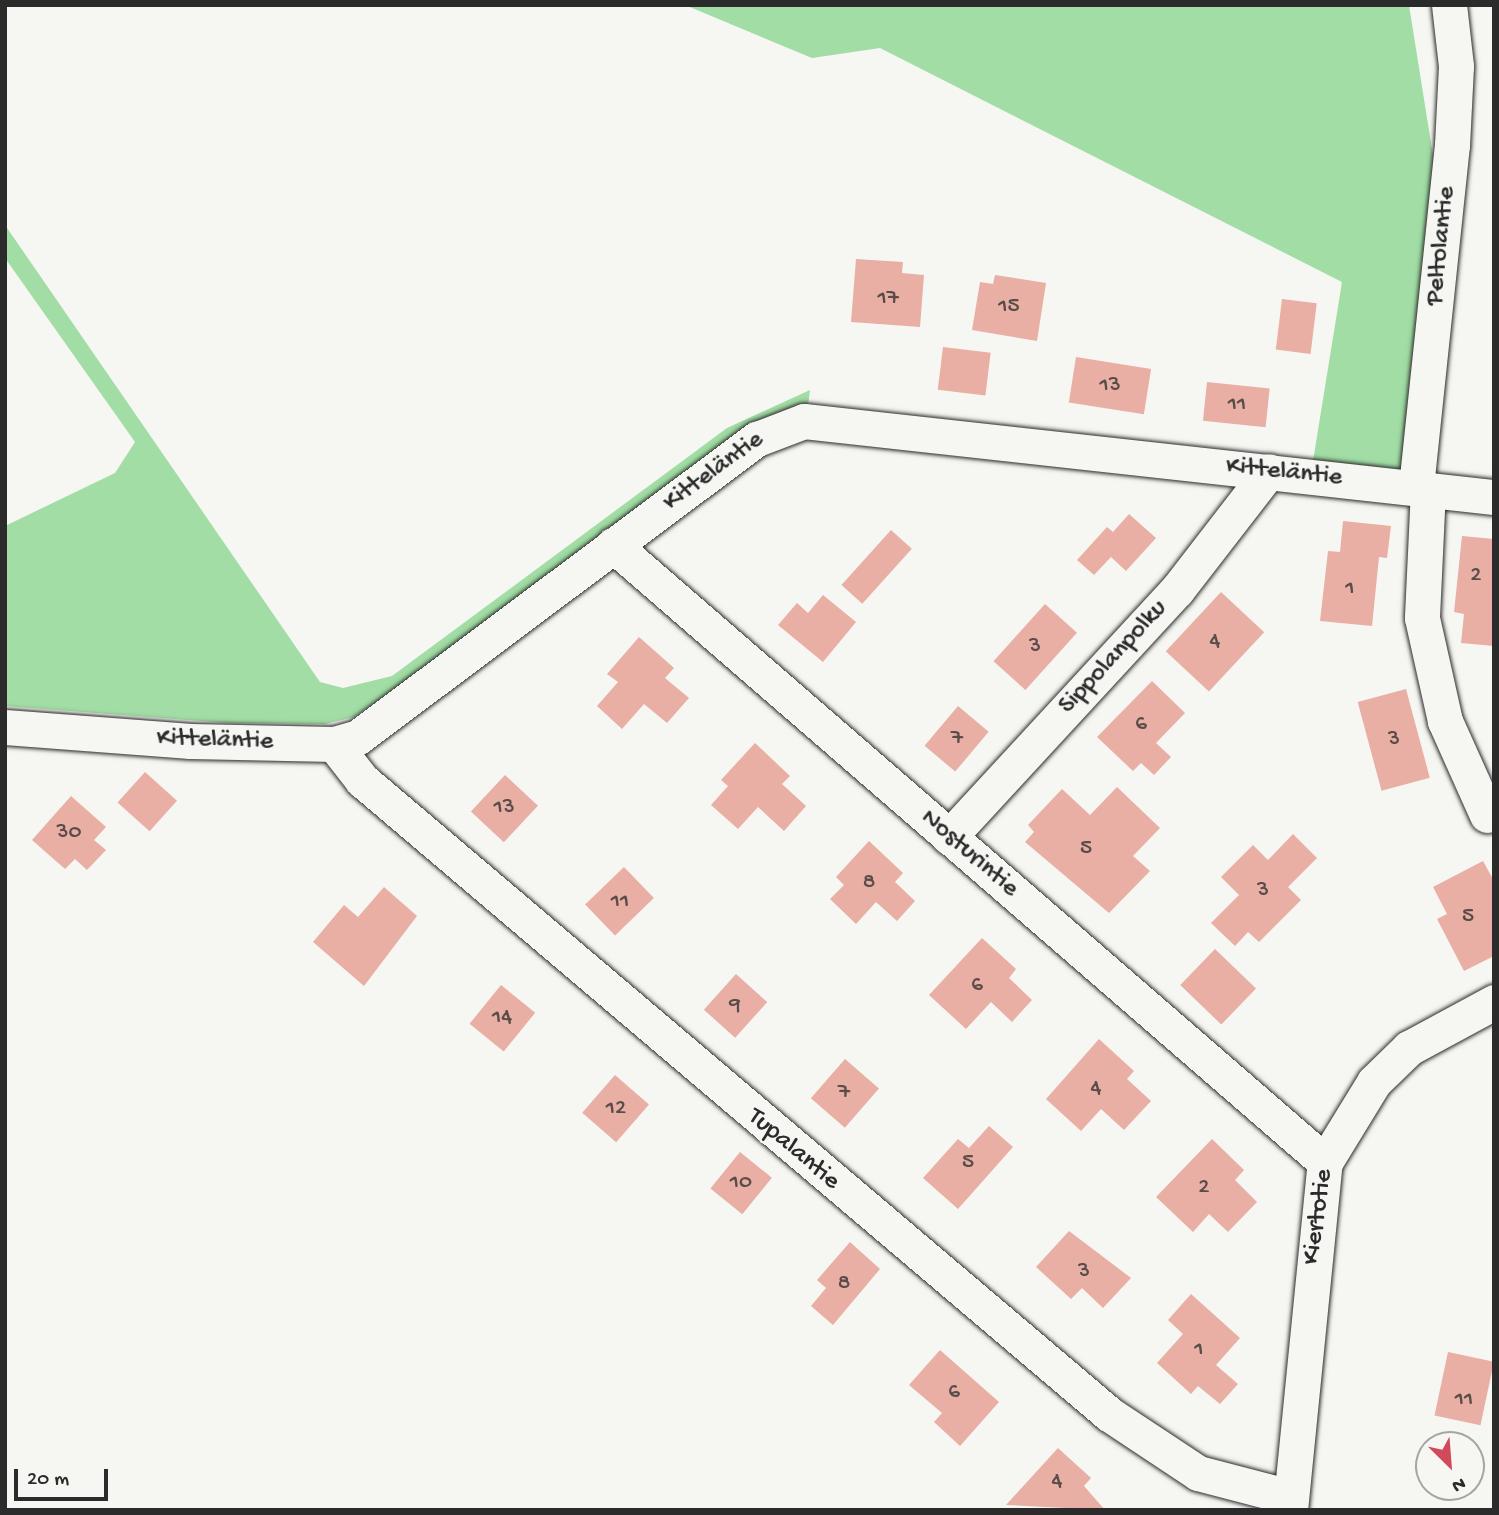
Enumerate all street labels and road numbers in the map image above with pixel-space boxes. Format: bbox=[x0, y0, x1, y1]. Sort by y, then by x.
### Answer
street label: Peltolantie bbox=[1420, 185, 1464, 307]
street label: Kitteläntie bbox=[658, 425, 770, 519]
street label: Kitteläntie bbox=[1224, 451, 1344, 495]
street label: Sippolanpolku bbox=[1053, 594, 1175, 722]
street label: Kitteläntie bbox=[156, 723, 274, 759]
street label: Nosturintie bbox=[914, 803, 1024, 905]
street label: Tupalantie bbox=[740, 1102, 846, 1198]
street label: Kiertotie bbox=[1297, 1167, 1341, 1267]

